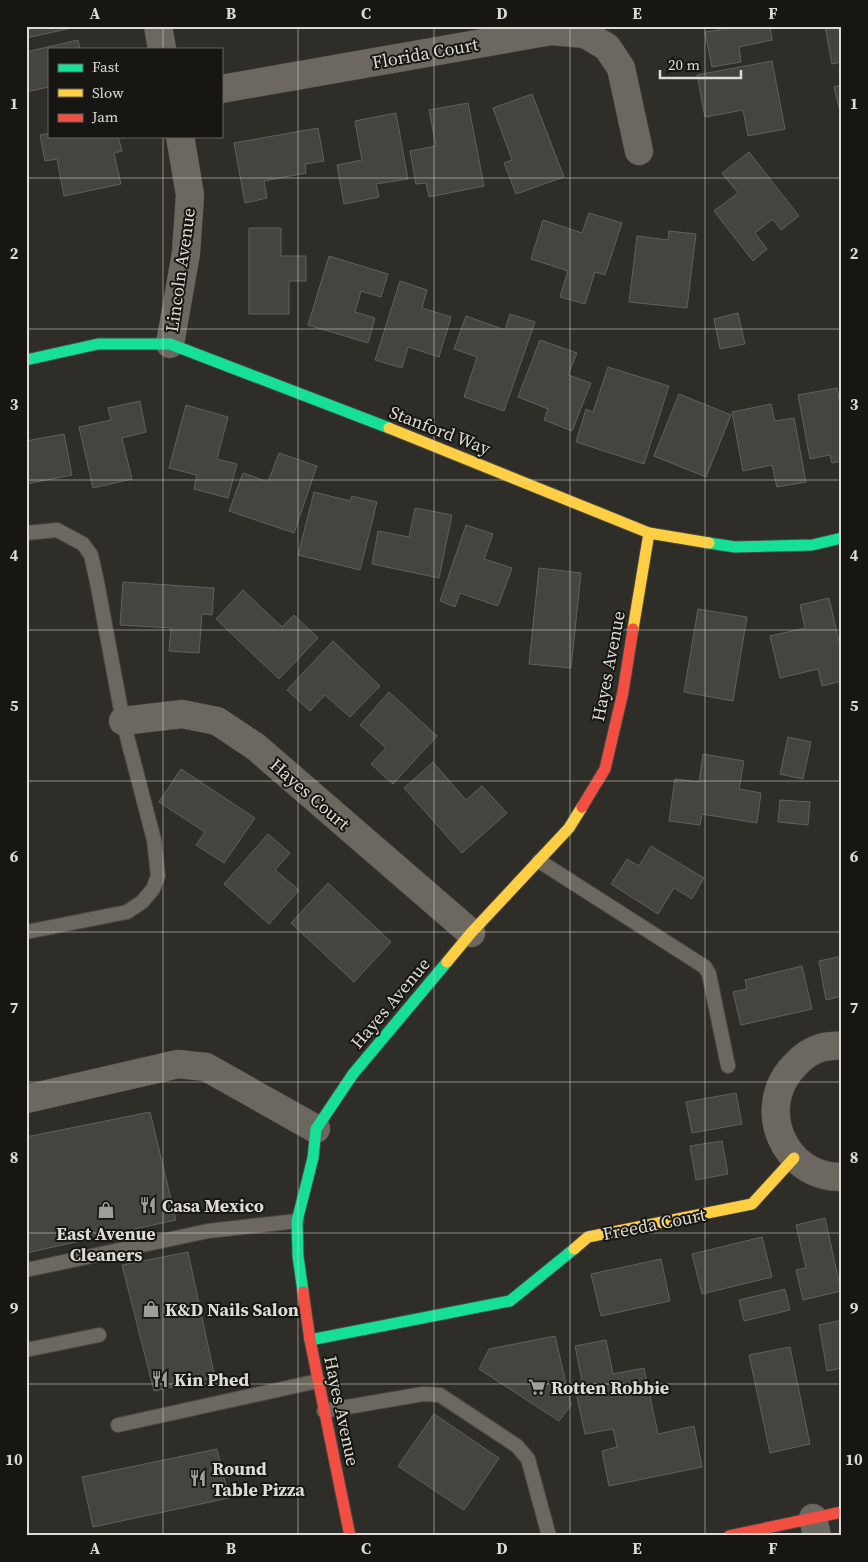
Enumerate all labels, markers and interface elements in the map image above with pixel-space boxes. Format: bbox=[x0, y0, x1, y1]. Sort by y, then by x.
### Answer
text: A bbox=[90, 2, 101, 24]
text: B bbox=[226, 2, 237, 24]
text: C bbox=[361, 2, 371, 24]
text: D bbox=[496, 2, 508, 24]
text: E bbox=[632, 2, 642, 24]
text: F bbox=[768, 2, 778, 24]
street label: Florida Court bbox=[370, 31, 480, 75]
legend bbox=[48, 48, 222, 138]
scale bar bbox=[660, 48, 742, 80]
text: 20 m bbox=[668, 54, 700, 75]
text: Fast bbox=[92, 56, 119, 77]
text: Slow bbox=[92, 82, 124, 103]
text: 1 bbox=[10, 92, 18, 114]
text: 1 bbox=[850, 92, 858, 114]
text: Jam bbox=[91, 106, 119, 127]
street label: Lincoln Avenue bbox=[159, 206, 201, 334]
text: 2 bbox=[10, 242, 19, 264]
text: 2 bbox=[850, 242, 859, 264]
text: 3 bbox=[10, 393, 19, 415]
text: 3 bbox=[850, 393, 859, 415]
street label: Stanford Way bbox=[386, 399, 495, 461]
text: 4 bbox=[10, 544, 19, 566]
text: 4 bbox=[850, 544, 859, 566]
street label: Hayes Avenue bbox=[585, 609, 631, 723]
text: 5 bbox=[10, 694, 19, 716]
text: 5 bbox=[850, 694, 859, 716]
street label: Hayes Court bbox=[265, 752, 355, 836]
text: 6 bbox=[10, 845, 19, 867]
text: 6 bbox=[850, 845, 859, 867]
street label: Hayes Avenue bbox=[344, 952, 436, 1054]
text: 7 bbox=[10, 996, 19, 1018]
text: 7 bbox=[850, 996, 859, 1018]
text: 8 bbox=[10, 1146, 18, 1168]
text: 8 bbox=[850, 1146, 858, 1168]
place label: Casa Mexico bbox=[162, 1193, 264, 1218]
restaurant icon: Casa Mexico bbox=[138, 1195, 158, 1215]
shop icon: East Avenue Cleaners bbox=[96, 1200, 116, 1220]
street label: Freeda Court bbox=[600, 1202, 708, 1246]
place label: East Avenue Cleaners bbox=[56, 1221, 156, 1267]
text: 9 bbox=[10, 1297, 19, 1319]
place label: K&D Nails Salon bbox=[165, 1297, 299, 1322]
text: 9 bbox=[850, 1297, 859, 1319]
shop icon: K&D Nails Salon bbox=[141, 1299, 161, 1319]
street label: Hayes Avenue bbox=[318, 1354, 366, 1468]
place label: Kin Phed bbox=[174, 1367, 249, 1392]
restaurant icon: Kin Phed bbox=[150, 1369, 170, 1389]
place label: Rotten Robbie bbox=[551, 1375, 669, 1400]
supermarket icon: Rotten Robbie bbox=[527, 1377, 547, 1397]
text: 10 bbox=[5, 1448, 23, 1470]
text: 10 bbox=[845, 1448, 863, 1470]
place label: Round Table Pizza bbox=[212, 1456, 305, 1502]
restaurant icon: Round Table Pizza bbox=[188, 1468, 208, 1488]
text: A bbox=[90, 1537, 101, 1559]
text: B bbox=[226, 1537, 237, 1559]
text: C bbox=[361, 1537, 371, 1559]
text: D bbox=[496, 1537, 508, 1559]
text: E bbox=[632, 1537, 642, 1559]
text: F bbox=[768, 1537, 778, 1559]

